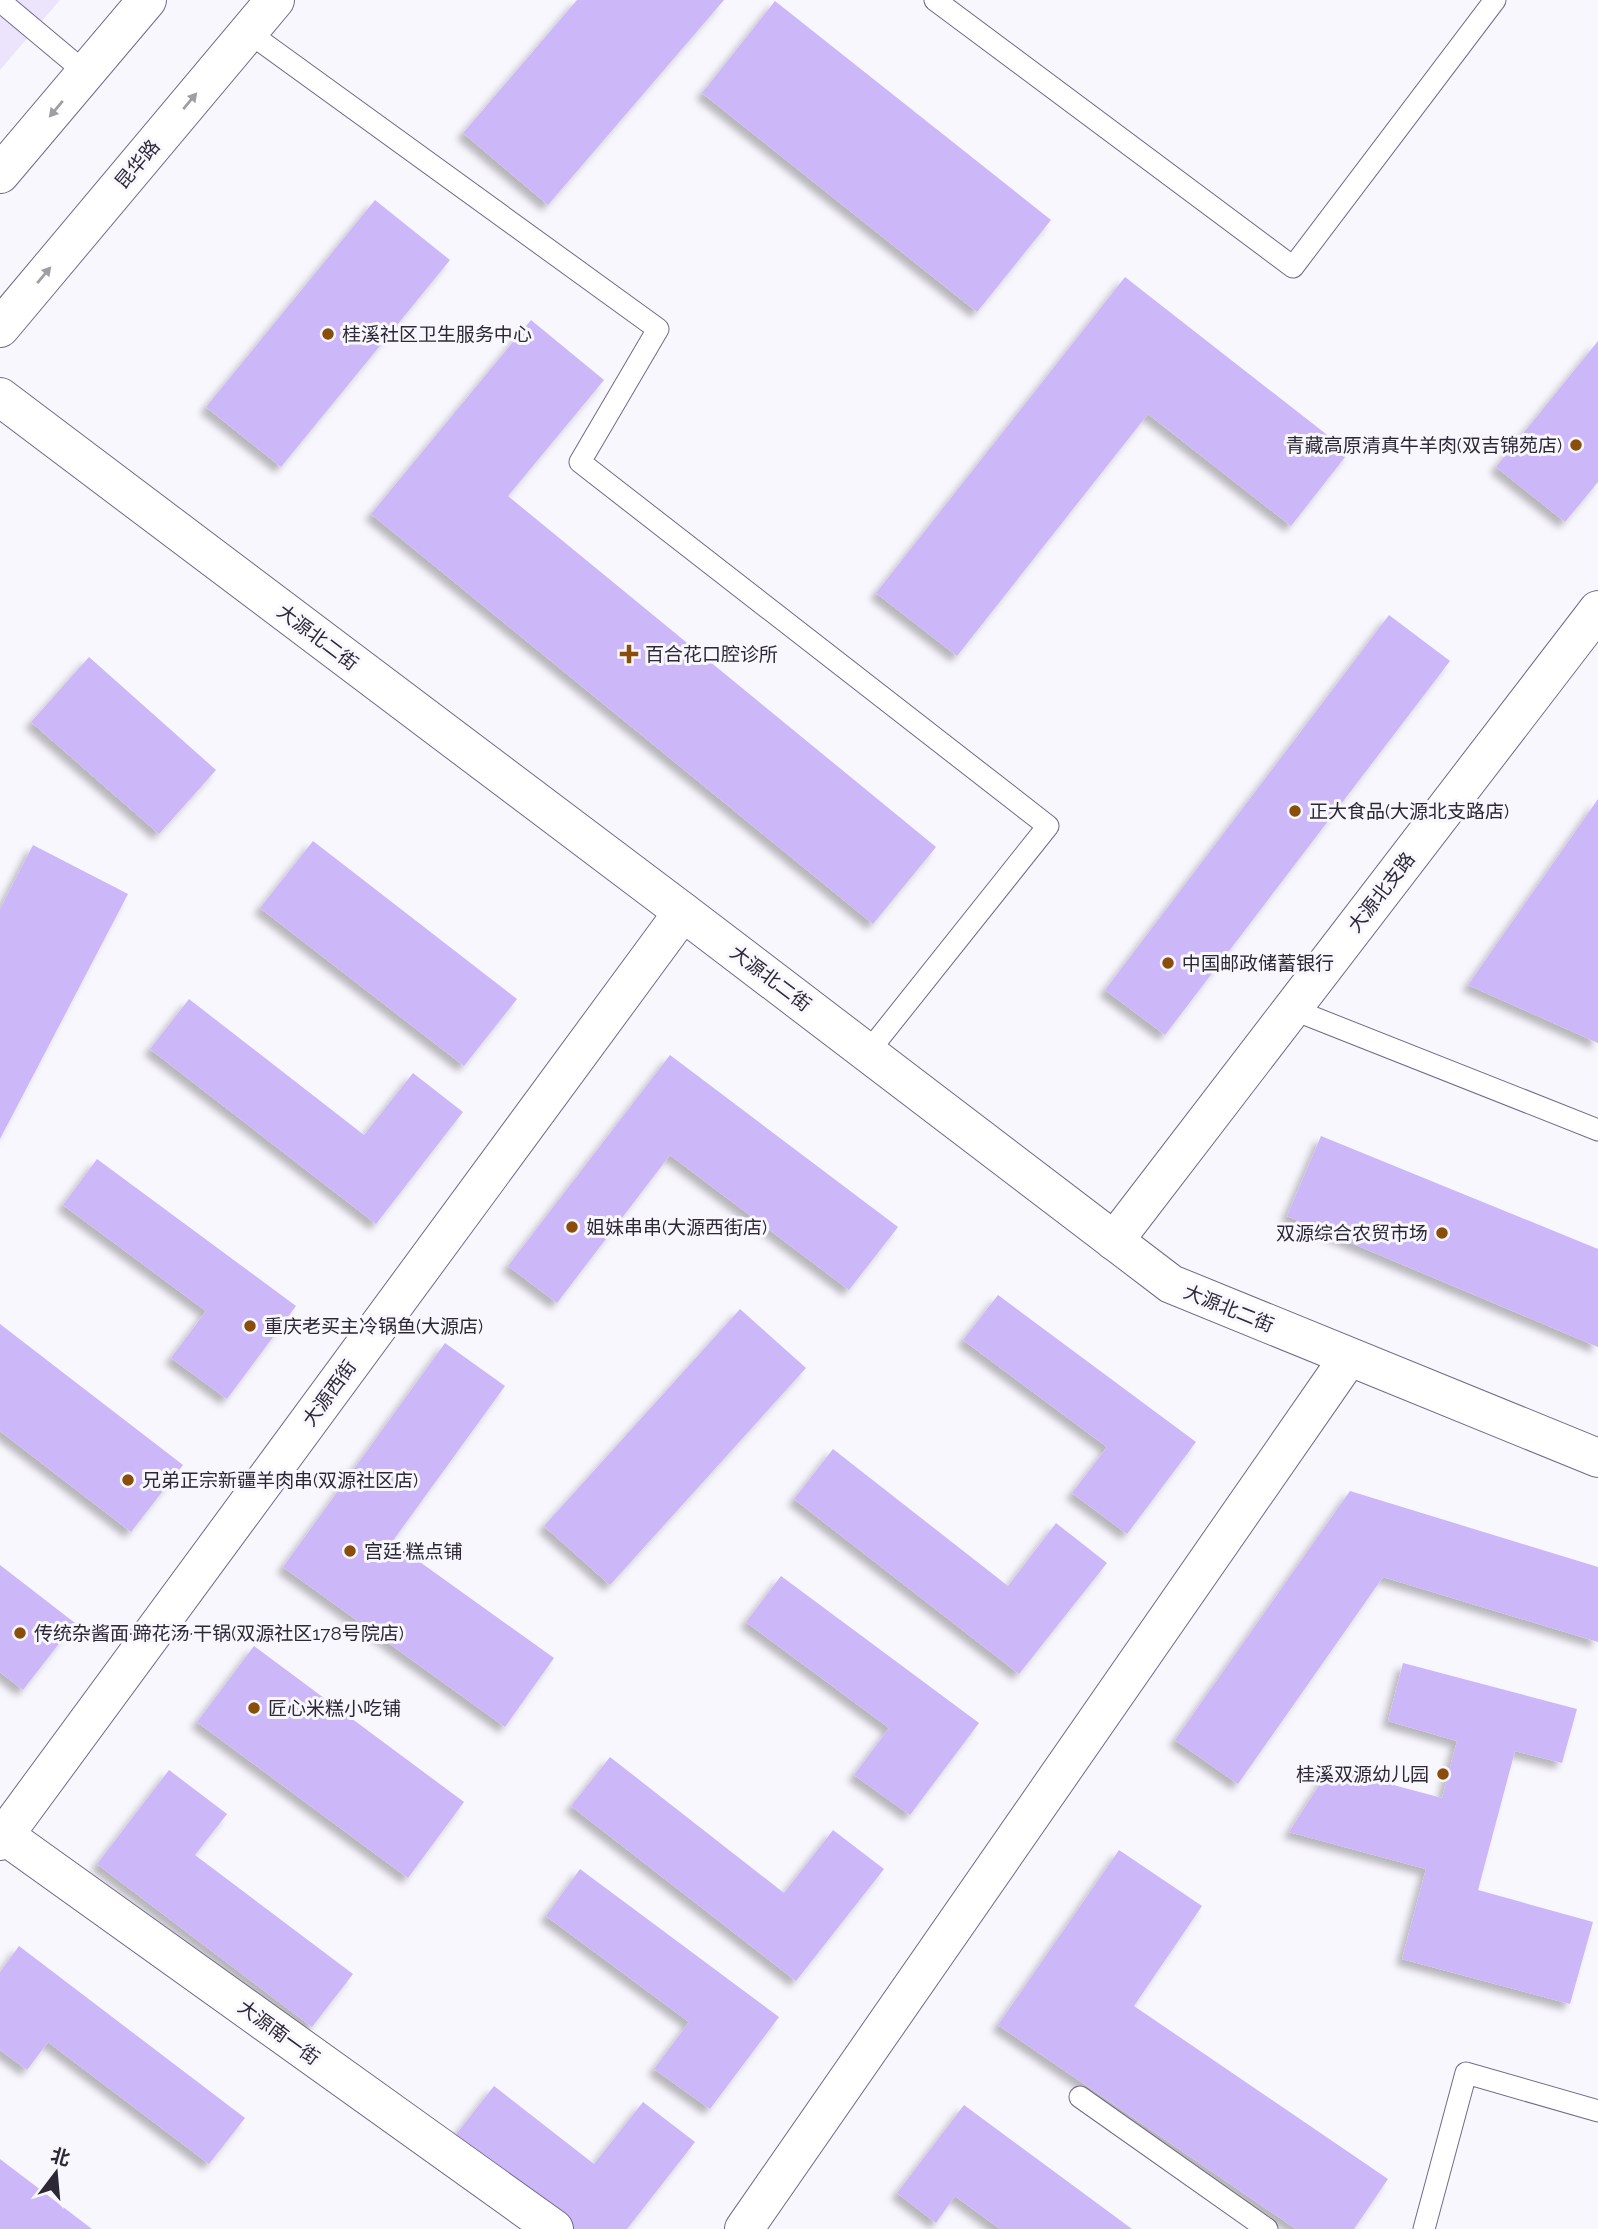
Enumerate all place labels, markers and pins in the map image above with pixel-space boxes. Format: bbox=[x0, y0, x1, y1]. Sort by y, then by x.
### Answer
place label: 桂溪社区卫生服务中心 bbox=[342, 323, 532, 345]
marker: 桂溪社区卫生服务中心 bbox=[320, 326, 336, 342]
place label: 青藏高原清真牛羊肉(双吉锦苑店) bbox=[1286, 434, 1562, 456]
marker: 青藏高原清真牛羊肉(双吉锦苑店) bbox=[1568, 437, 1584, 453]
place label: 百合花口腔诊所 bbox=[645, 643, 778, 665]
marker: 百合花口腔诊所 bbox=[619, 644, 639, 664]
place label: 正大食品(大源北支路店) bbox=[1309, 800, 1509, 822]
marker: 正大食品(大源北支路店) bbox=[1287, 803, 1303, 819]
place label: 中国邮政储蓄银行 bbox=[1182, 952, 1334, 974]
marker: 中国邮政储蓄银行 bbox=[1160, 955, 1176, 971]
place label: 姐妹串串(大源西街店) bbox=[586, 1216, 767, 1238]
marker: 姐妹串串(大源西街店) bbox=[564, 1219, 580, 1235]
place label: 双源综合农贸市场 bbox=[1276, 1222, 1428, 1244]
marker: 双源综合农贸市场 bbox=[1434, 1225, 1450, 1241]
place label: 重庆老买主冷锅鱼(大源店) bbox=[264, 1315, 483, 1337]
marker: 重庆老买主冷锅鱼(大源店) bbox=[242, 1318, 258, 1334]
place label: 兄弟正宗新疆羊肉串(双源社区店) bbox=[142, 1469, 418, 1491]
marker: 兄弟正宗新疆羊肉串(双源社区店) bbox=[120, 1472, 136, 1488]
place label: 宫廷·糕点铺 bbox=[364, 1540, 463, 1562]
marker: 宫廷·糕点铺 bbox=[342, 1543, 358, 1559]
place label: 传统杂酱面·蹄花汤·干锅(双源社区178号院店) bbox=[34, 1622, 404, 1644]
marker: 传统杂酱面·蹄花汤·干锅(双源社区178号院店) bbox=[12, 1625, 28, 1641]
place label: 匠心米糕小吃铺 bbox=[268, 1697, 401, 1719]
marker: 匠心米糕小吃铺 bbox=[246, 1700, 262, 1716]
place label: 桂溪双源幼儿园 bbox=[1296, 1763, 1429, 1785]
marker: 桂溪双源幼儿园 bbox=[1435, 1766, 1451, 1782]

